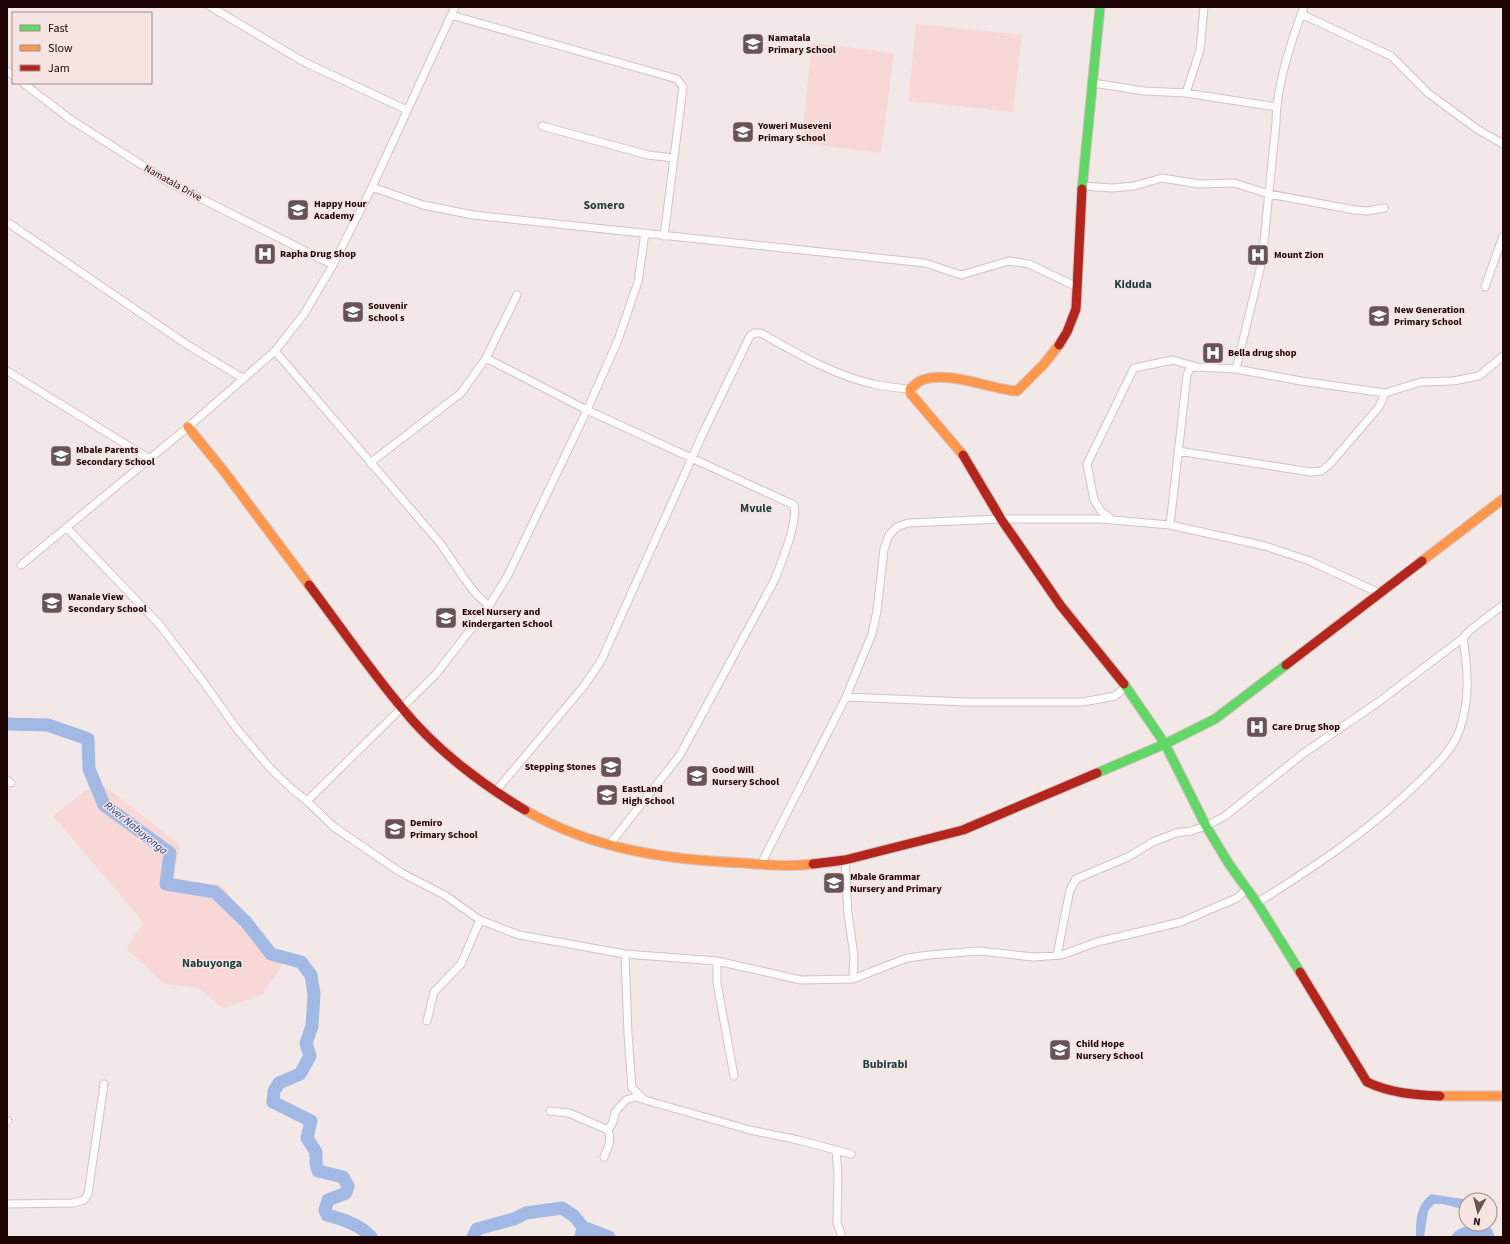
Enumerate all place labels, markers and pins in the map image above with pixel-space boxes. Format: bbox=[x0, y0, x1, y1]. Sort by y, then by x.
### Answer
school or university icon: Namatala Primary School bbox=[740, 31, 766, 57]
place label: Namatala Primary School bbox=[768, 31, 836, 57]
school or university icon: Yoweri Museveni Primary School bbox=[730, 119, 756, 145]
place label: Yoweri Museveni Primary School bbox=[757, 119, 832, 145]
school or university icon: Happy Hour Academy bbox=[285, 197, 311, 223]
place label: Happy Hour Academy bbox=[313, 197, 367, 223]
hospital icon: Rapha Drug Shop bbox=[252, 241, 278, 267]
hospital icon: Mount Zion bbox=[1245, 242, 1271, 268]
place label: Rapha Drug Shop bbox=[280, 247, 356, 261]
place label: Mount Zion bbox=[1274, 248, 1324, 262]
school or university icon: Souvenir School s bbox=[340, 299, 366, 325]
place label: Souvenir School s bbox=[368, 299, 408, 325]
school or university icon: New Generation Primary School bbox=[1366, 303, 1392, 329]
place label: New Generation Primary School bbox=[1394, 303, 1465, 329]
hospital icon: Bella drug shop bbox=[1200, 340, 1226, 366]
place label: Bella drug shop bbox=[1228, 346, 1297, 360]
school or university icon: Mbale Parents Secondary School bbox=[48, 443, 74, 469]
place label: Mbale Parents Secondary School bbox=[76, 443, 155, 469]
school or university icon: Wanale View Secondary School bbox=[39, 590, 65, 616]
place label: Wanale View Secondary School bbox=[68, 590, 147, 616]
school or university icon: Excel Nursery and Kindergarten School bbox=[433, 605, 459, 631]
place label: Excel Nursery and Kindergarten School bbox=[462, 605, 552, 631]
hospital icon: Care Drug Shop bbox=[1244, 714, 1270, 740]
place label: Care Drug Shop bbox=[1272, 720, 1340, 734]
school or university icon: Stepping Stones bbox=[598, 754, 624, 780]
place label: Stepping Stones bbox=[525, 760, 597, 774]
school or university icon: Good Will Nursery School bbox=[684, 763, 710, 789]
place label: Good Will Nursery School bbox=[712, 763, 779, 789]
school or university icon: EastLand High School bbox=[594, 782, 620, 808]
place label: EastLand High School bbox=[622, 782, 675, 808]
school or university icon: Demiro Primary School bbox=[382, 816, 408, 842]
place label: Demiro Primary School bbox=[410, 816, 478, 842]
school or university icon: Mbale Grammar Nursery and Primary bbox=[821, 870, 847, 896]
place label: Mbale Grammar Nursery and Primary bbox=[850, 870, 942, 896]
school or university icon: Child Hope Nursery School bbox=[1047, 1037, 1073, 1063]
place label: Child Hope Nursery School bbox=[1076, 1037, 1143, 1063]

